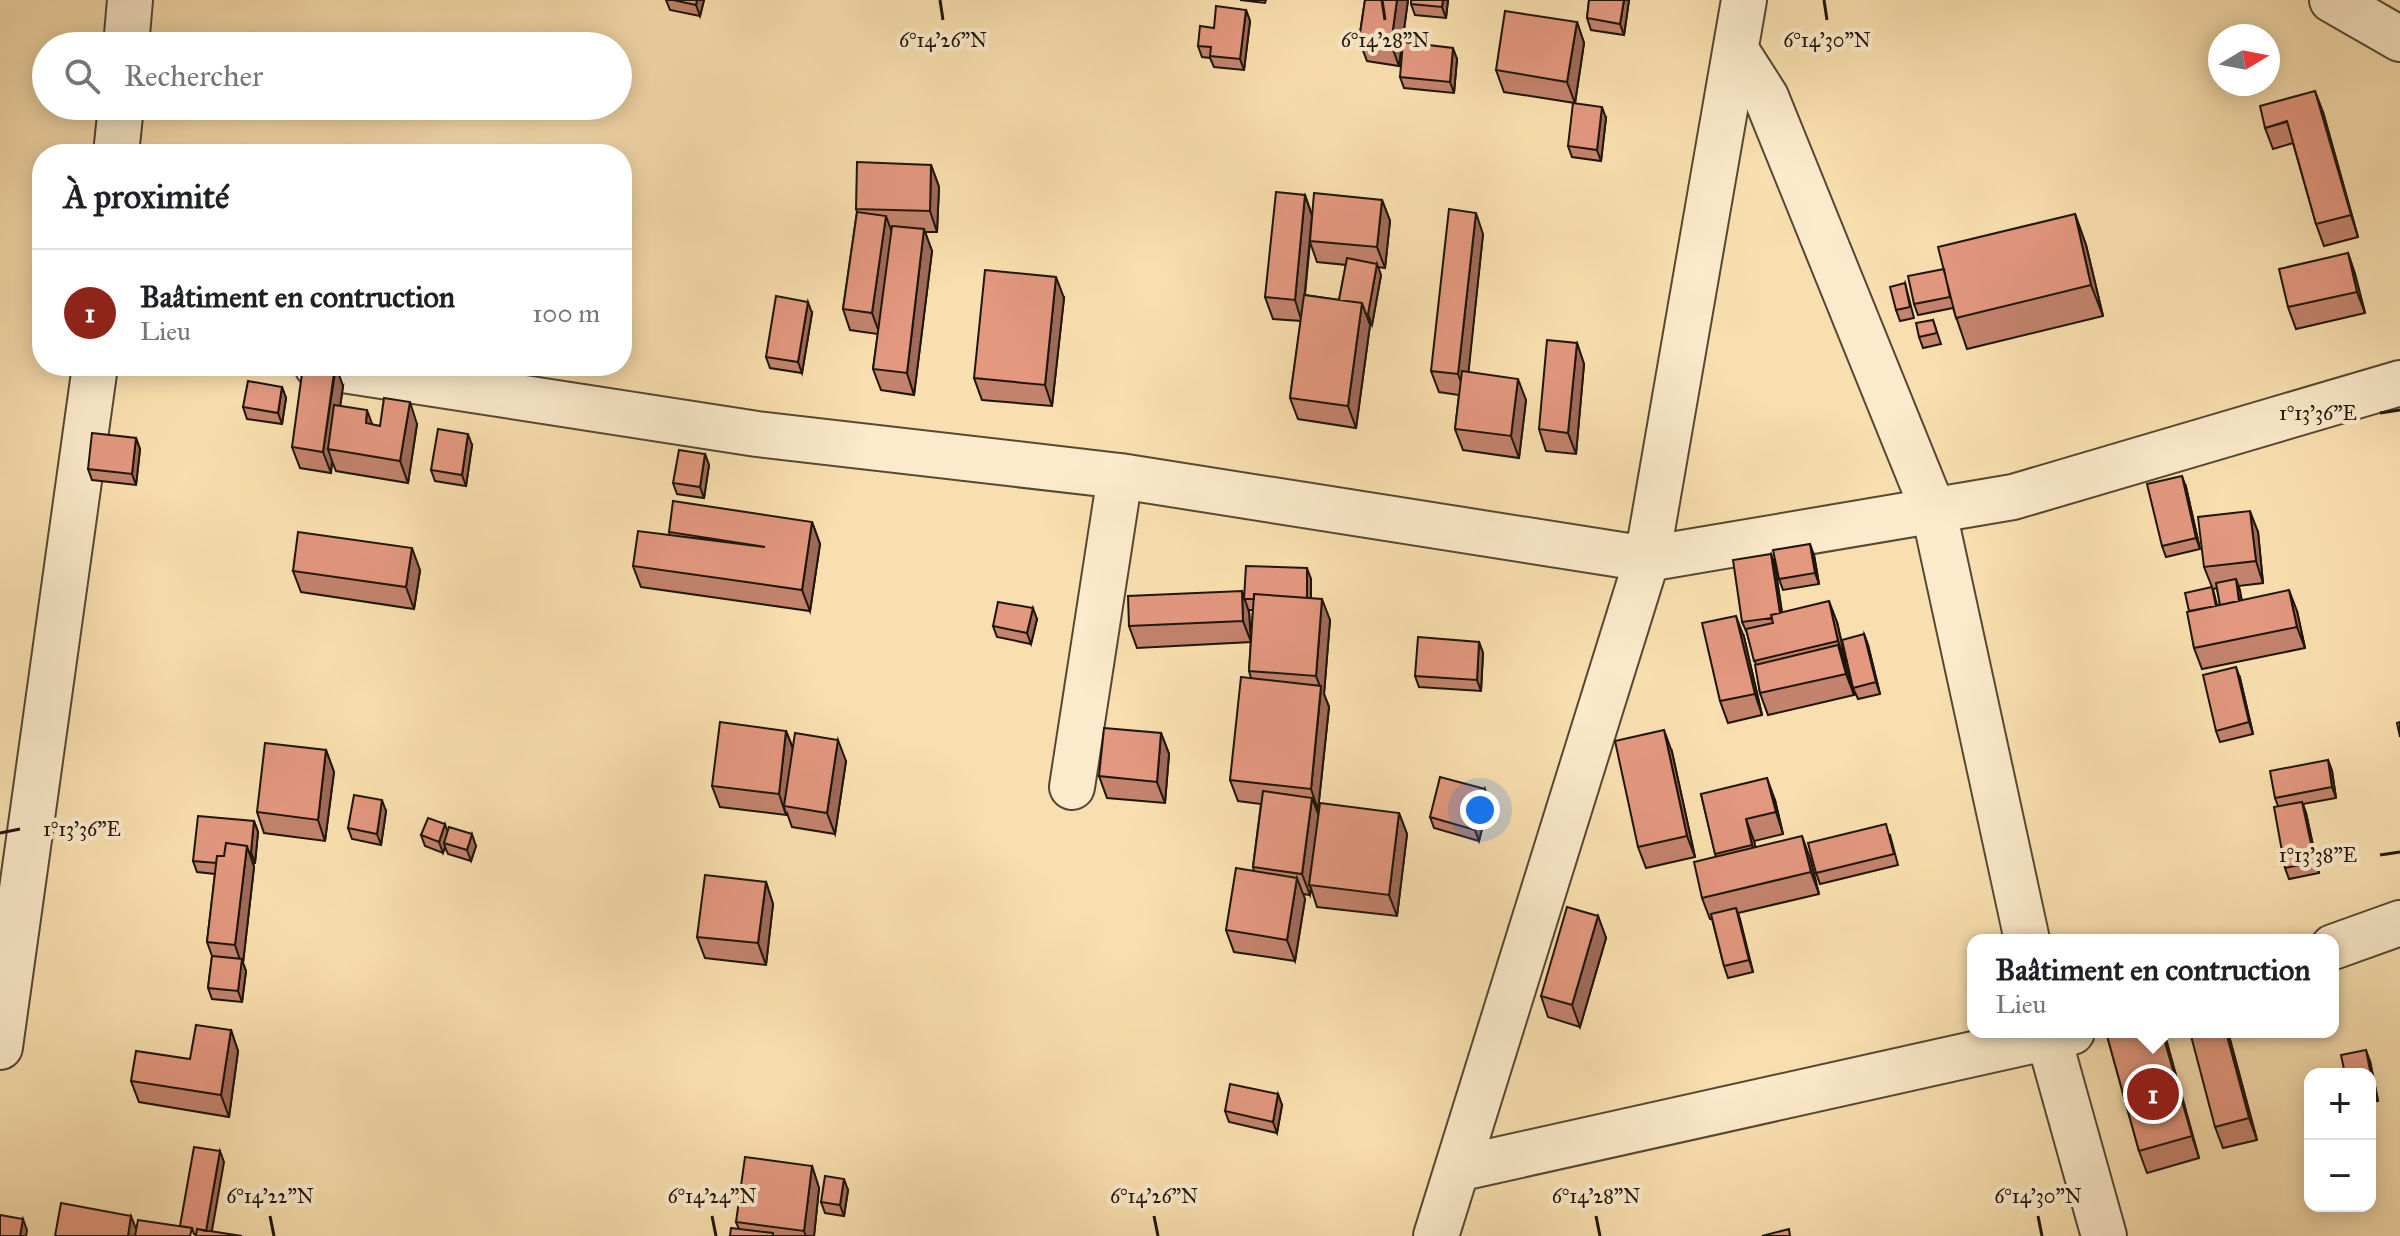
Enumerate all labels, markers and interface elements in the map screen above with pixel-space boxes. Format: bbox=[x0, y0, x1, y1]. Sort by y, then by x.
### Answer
north arrow bbox=[2208, 24, 2280, 96]
text: 6°14'26"N bbox=[899, 28, 987, 52]
text: 6°14'28"N bbox=[1341, 28, 1429, 52]
text: 6°14'30"N bbox=[1783, 28, 1871, 52]
search box bbox=[32, 32, 632, 120]
icon: search bbox=[60, 54, 104, 98]
text: Rechercher bbox=[124, 58, 263, 94]
text: À proximité bbox=[64, 176, 229, 217]
text: Baâtiment en contruction bbox=[140, 279, 455, 315]
text: 1 bbox=[85, 297, 95, 329]
text: 100 m bbox=[532, 297, 600, 329]
text: Lieu bbox=[140, 315, 191, 347]
text: 1°13'36"E bbox=[2279, 401, 2357, 425]
your location bbox=[1460, 790, 1500, 830]
text: 1°13'36"E bbox=[43, 817, 121, 841]
text: 1°13'38"E bbox=[2279, 843, 2357, 867]
popup bbox=[1967, 934, 2339, 1038]
text: Baâtiment en contruction bbox=[1995, 952, 2311, 988]
text: Lieu bbox=[1995, 988, 2046, 1020]
pin: 1 bbox=[2127, 1064, 2179, 1124]
map controls bbox=[2304, 1068, 2376, 1212]
button: + bbox=[2304, 1068, 2376, 1140]
button: − bbox=[2304, 1140, 2376, 1212]
text: 6°14'22"N bbox=[226, 1184, 314, 1208]
text: 6°14'24"N bbox=[668, 1184, 756, 1208]
text: 6°14'26"N bbox=[1110, 1184, 1198, 1208]
text: 6°14'28"N bbox=[1552, 1184, 1640, 1208]
text: 6°14'30"N bbox=[1994, 1184, 2082, 1208]

